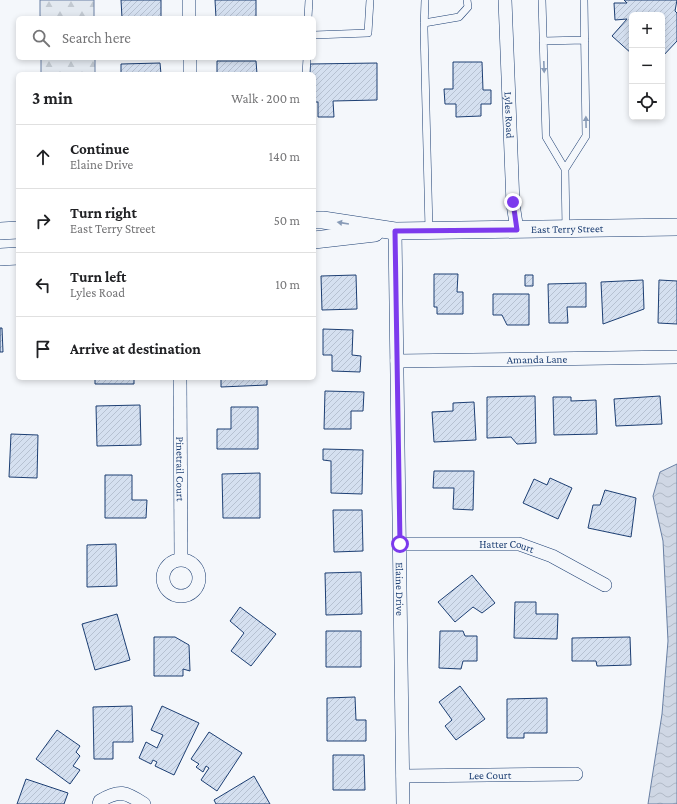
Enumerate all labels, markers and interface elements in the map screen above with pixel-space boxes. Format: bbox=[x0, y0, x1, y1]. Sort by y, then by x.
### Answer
map controls bbox=[629, 12, 665, 120]
button: + bbox=[629, 12, 665, 48]
search box bbox=[16, 16, 316, 60]
icon: search bbox=[30, 27, 52, 49]
text: Search here bbox=[62, 30, 131, 46]
button: − bbox=[629, 48, 665, 84]
one-way arrow bbox=[541, 61, 547, 74]
button: locate bbox=[629, 84, 665, 120]
text: 3 min bbox=[32, 89, 73, 108]
text: Walk · 200 m bbox=[231, 91, 300, 106]
street label: Lyles Road bbox=[502, 91, 516, 139]
one-way arrow bbox=[583, 115, 589, 128]
text: Continue bbox=[70, 141, 129, 157]
icon: ahead bbox=[32, 146, 54, 168]
text: 140 m bbox=[269, 149, 300, 164]
text: Elaine Drive bbox=[70, 157, 133, 172]
route end bbox=[504, 193, 522, 211]
text: Turn right bbox=[70, 205, 137, 221]
icon: right bbox=[32, 210, 54, 232]
text: 50 m bbox=[274, 213, 300, 228]
one-way arrow bbox=[337, 220, 349, 226]
text: East Terry Street bbox=[70, 221, 155, 236]
street label: East Terry Street bbox=[531, 222, 604, 236]
text: Turn left bbox=[70, 269, 126, 285]
icon: left bbox=[32, 274, 54, 296]
text: 10 m bbox=[275, 277, 300, 292]
text: Lyles Road bbox=[70, 285, 125, 300]
icon: arrive bbox=[32, 338, 54, 360]
text: Arrive at destination bbox=[70, 341, 201, 357]
street label: Amanda Lane bbox=[507, 353, 567, 365]
street label: Pinetrail Court bbox=[174, 437, 187, 502]
route start bbox=[391, 535, 409, 553]
street label: Hatter Court bbox=[479, 538, 536, 555]
street label: Elaine Drive bbox=[394, 562, 406, 616]
street label: Lee Court bbox=[469, 769, 512, 781]

